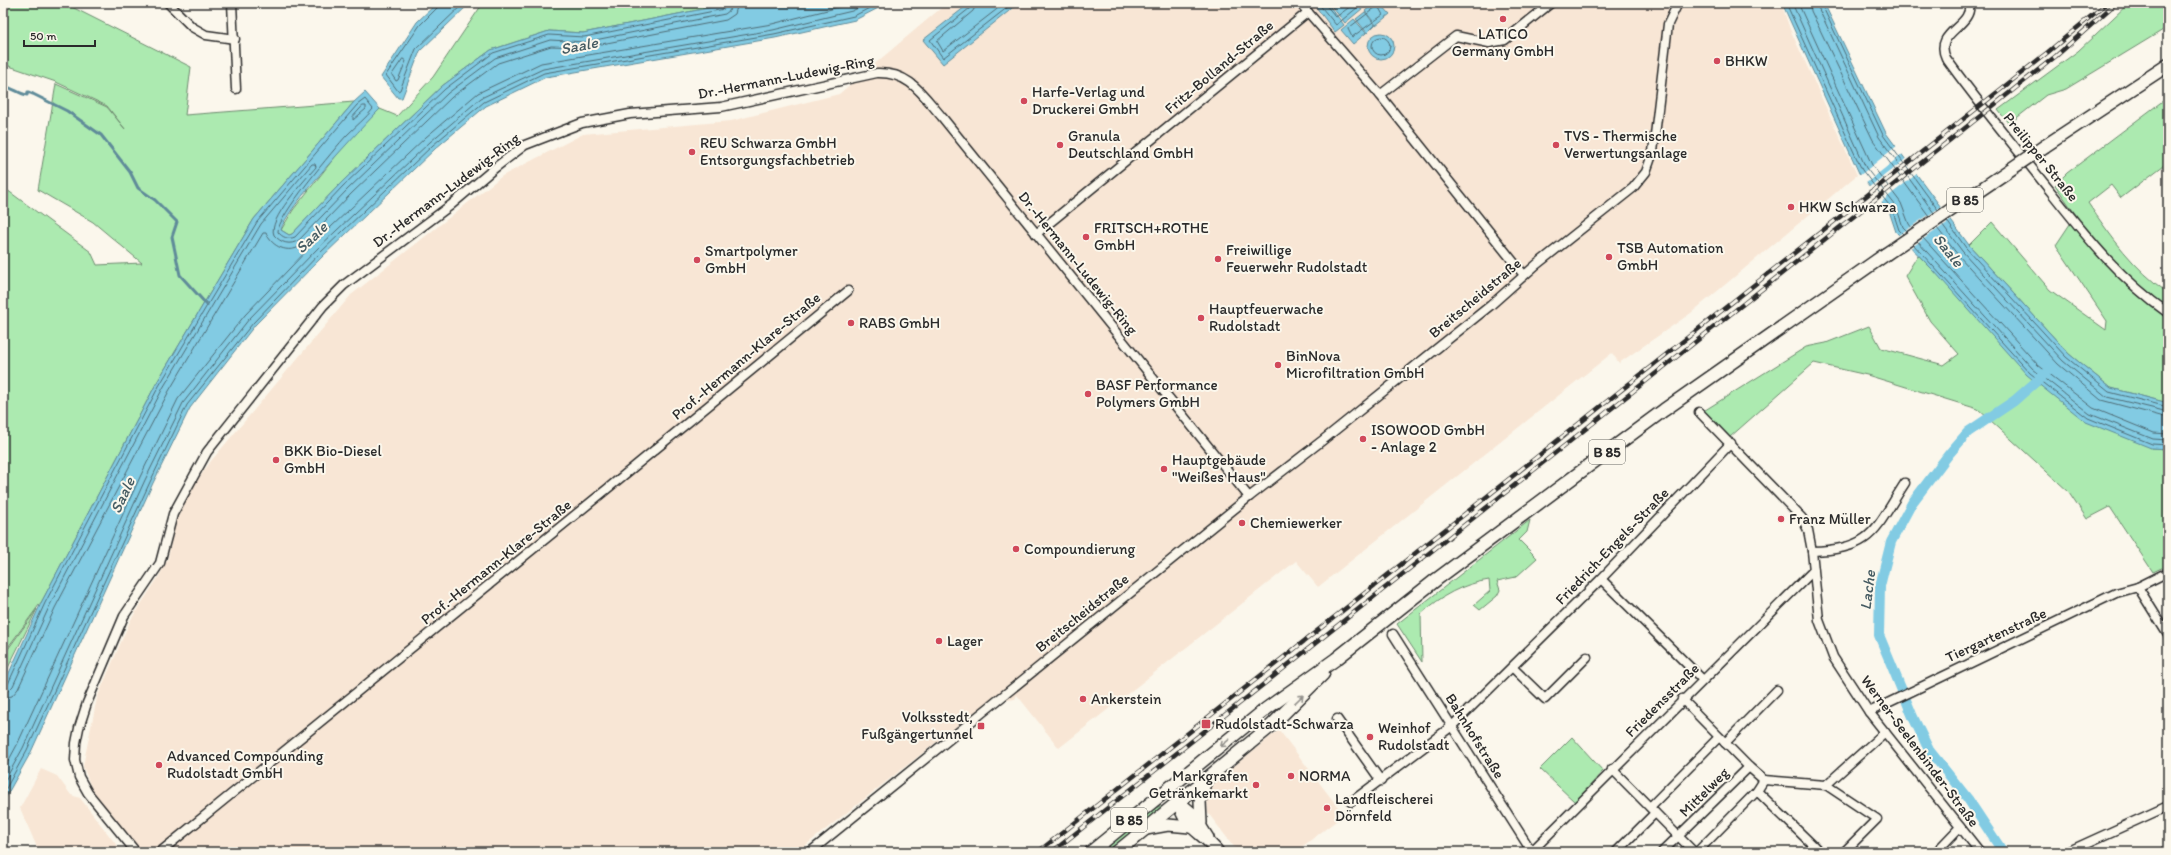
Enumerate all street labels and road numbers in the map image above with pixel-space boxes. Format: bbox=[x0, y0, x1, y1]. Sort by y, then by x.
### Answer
street label: Fritz-Bolland-Straße bbox=[1161, 16, 1277, 118]
street label: Dr.-Hermann-Ludewig-Ring bbox=[696, 51, 876, 103]
street label: Preilipper Straße bbox=[2000, 109, 2082, 205]
street label: Dr.-Hermann-Ludewig-Ring bbox=[369, 129, 523, 251]
street label: Dr.-Hermann-Ludewig-Ring bbox=[1015, 188, 1142, 339]
road number: B 85 bbox=[1947, 188, 1983, 212]
street label: Breitscheidstraße bbox=[1425, 254, 1525, 342]
street label: Prof.-Hermann-Klare-Straße bbox=[668, 289, 824, 423]
road number: B 85 bbox=[1589, 440, 1625, 464]
street label: Friedrich-Engels-Straße bbox=[1552, 484, 1672, 608]
street label: Prof.-Hermann-Klare-Straße bbox=[417, 496, 575, 628]
street label: Breitscheidstraße bbox=[1032, 570, 1132, 656]
street label: Tiergartenstraße bbox=[1943, 604, 2049, 666]
street label: Friedensstraße bbox=[1621, 659, 1703, 741]
street label: Werner-Seelenbinder-Straße bbox=[1857, 672, 1983, 830]
street label: Bahnhofstraße bbox=[1442, 690, 1508, 782]
street label: Mittelweg bbox=[1675, 763, 1733, 821]
road number: B 85 bbox=[1111, 808, 1147, 832]

